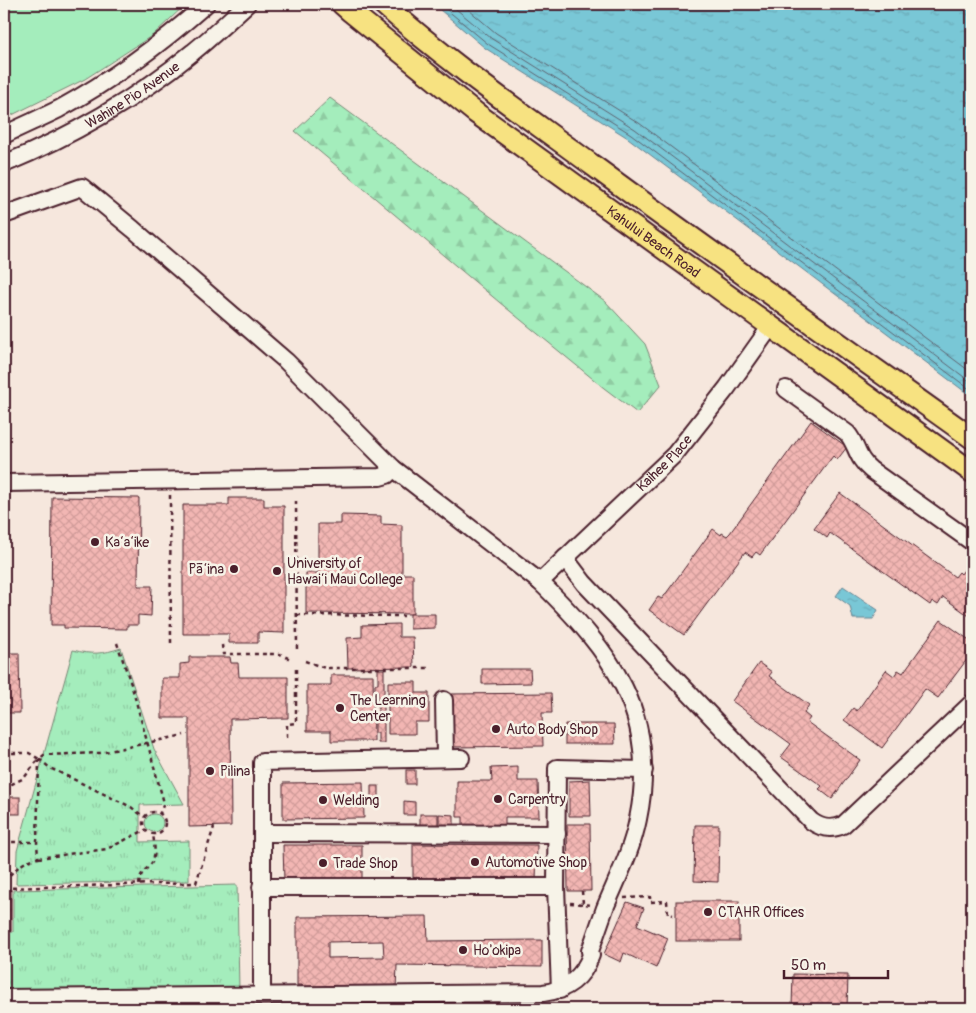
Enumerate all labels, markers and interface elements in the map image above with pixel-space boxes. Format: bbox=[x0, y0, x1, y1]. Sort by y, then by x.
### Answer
street label: Wahine Pio Avenue bbox=[82, 58, 183, 132]
street label: Kahului Beach Road bbox=[603, 202, 704, 281]
street label: Kaihee Place bbox=[633, 431, 695, 495]
place label: Ka‘a‘ike bbox=[105, 534, 149, 551]
marker: Ka‘a‘ike bbox=[89, 536, 101, 548]
place label: University of Hawai‘i Maui College bbox=[287, 555, 403, 588]
place label: Pā‘ina bbox=[189, 561, 224, 578]
marker: Pā‘ina bbox=[228, 563, 240, 575]
marker: University of Hawai‘i Maui College bbox=[271, 565, 283, 577]
place label: The Learning Center bbox=[350, 692, 426, 725]
marker: The Learning Center bbox=[334, 702, 346, 714]
place label: Auto Body Shop bbox=[506, 721, 598, 738]
marker: Auto Body Shop bbox=[490, 723, 502, 735]
place label: Pilina bbox=[220, 763, 250, 780]
marker: Pilina bbox=[204, 765, 216, 777]
place label: Carpentry bbox=[508, 791, 566, 808]
place label: Welding bbox=[333, 792, 379, 809]
marker: Carpentry bbox=[492, 793, 504, 805]
marker: Welding bbox=[317, 794, 329, 806]
place label: Automotive Shop bbox=[485, 854, 587, 871]
place label: Trade Shop bbox=[333, 855, 398, 872]
marker: Automotive Shop bbox=[469, 856, 481, 868]
marker: Trade Shop bbox=[317, 857, 329, 869]
place label: CTAHR Offices bbox=[718, 904, 805, 921]
marker: CTAHR Offices bbox=[702, 906, 714, 918]
place label: Ho'okipa bbox=[473, 942, 521, 959]
marker: Ho'okipa bbox=[457, 944, 469, 956]
scale bar bbox=[784, 948, 887, 980]
text: 50 m bbox=[791, 956, 826, 975]

